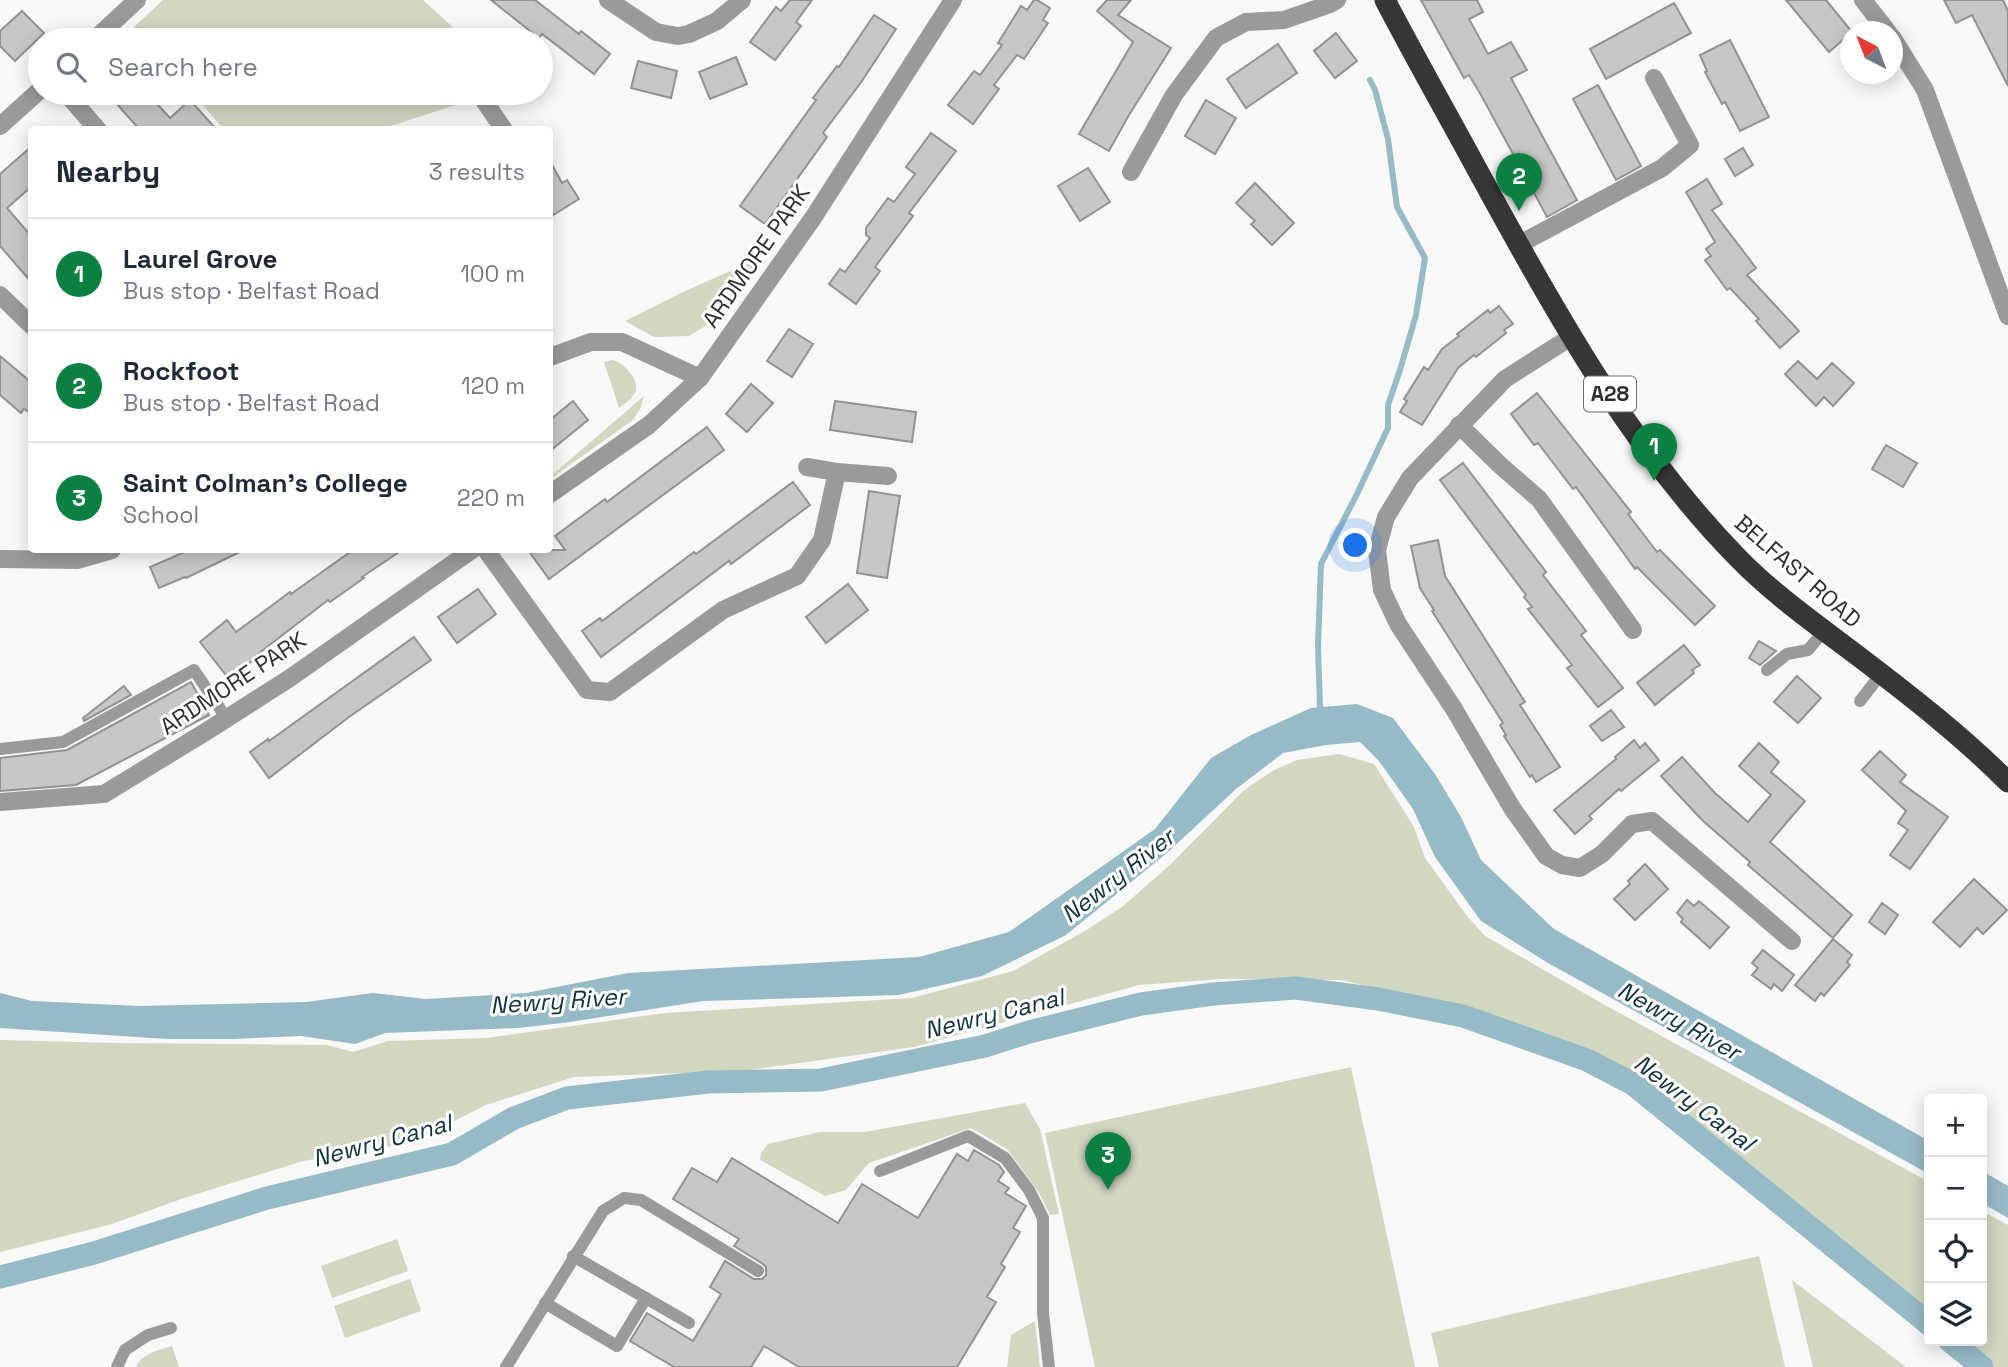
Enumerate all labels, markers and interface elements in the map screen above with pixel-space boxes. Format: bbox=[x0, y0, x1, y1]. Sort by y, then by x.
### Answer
north arrow bbox=[1840, 21, 1903, 84]
search box bbox=[28, 28, 553, 105]
icon: search bbox=[52, 48, 90, 86]
text: Search here bbox=[108, 50, 258, 84]
text: Nearby bbox=[56, 152, 160, 191]
pin: 2 bbox=[1496, 153, 1542, 211]
text: 3 results bbox=[429, 157, 525, 187]
street label: ARDMORE PARK bbox=[695, 178, 817, 334]
text: Laurel Grove bbox=[123, 242, 278, 276]
text: 1 bbox=[74, 259, 84, 289]
text: 100 m bbox=[460, 259, 525, 289]
text: Bus stop · Belfast Road bbox=[123, 276, 380, 306]
text: Rockfoot bbox=[123, 354, 239, 388]
text: 2 bbox=[72, 371, 86, 401]
text: 120 m bbox=[461, 371, 525, 401]
road number: A28 bbox=[1584, 376, 1636, 412]
text: Bus stop · Belfast Road bbox=[123, 388, 380, 418]
pin: 1 bbox=[1631, 423, 1677, 481]
text: Saint Colman's College bbox=[123, 466, 408, 500]
text: 3 bbox=[72, 483, 86, 513]
text: 220 m bbox=[457, 483, 525, 513]
text: School bbox=[123, 500, 199, 530]
street label: BELFAST ROAD bbox=[1728, 508, 1868, 634]
your location bbox=[1338, 528, 1372, 562]
street label: ARDMORE PARK bbox=[154, 625, 312, 741]
water label: Newry River bbox=[1055, 820, 1183, 930]
water label: Newry River bbox=[1612, 974, 1749, 1068]
water label: Newry River bbox=[489, 980, 630, 1021]
water label: Newry Canal bbox=[921, 980, 1070, 1046]
water label: Newry Canal bbox=[1628, 1047, 1763, 1160]
map controls bbox=[1924, 1094, 1987, 1346]
button: + bbox=[1924, 1094, 1987, 1157]
water label: Newry Canal bbox=[309, 1106, 458, 1174]
pin: 3 bbox=[1085, 1132, 1131, 1190]
button: − bbox=[1924, 1157, 1987, 1220]
button: locate bbox=[1924, 1220, 1987, 1283]
button: layers bbox=[1924, 1283, 1987, 1346]

